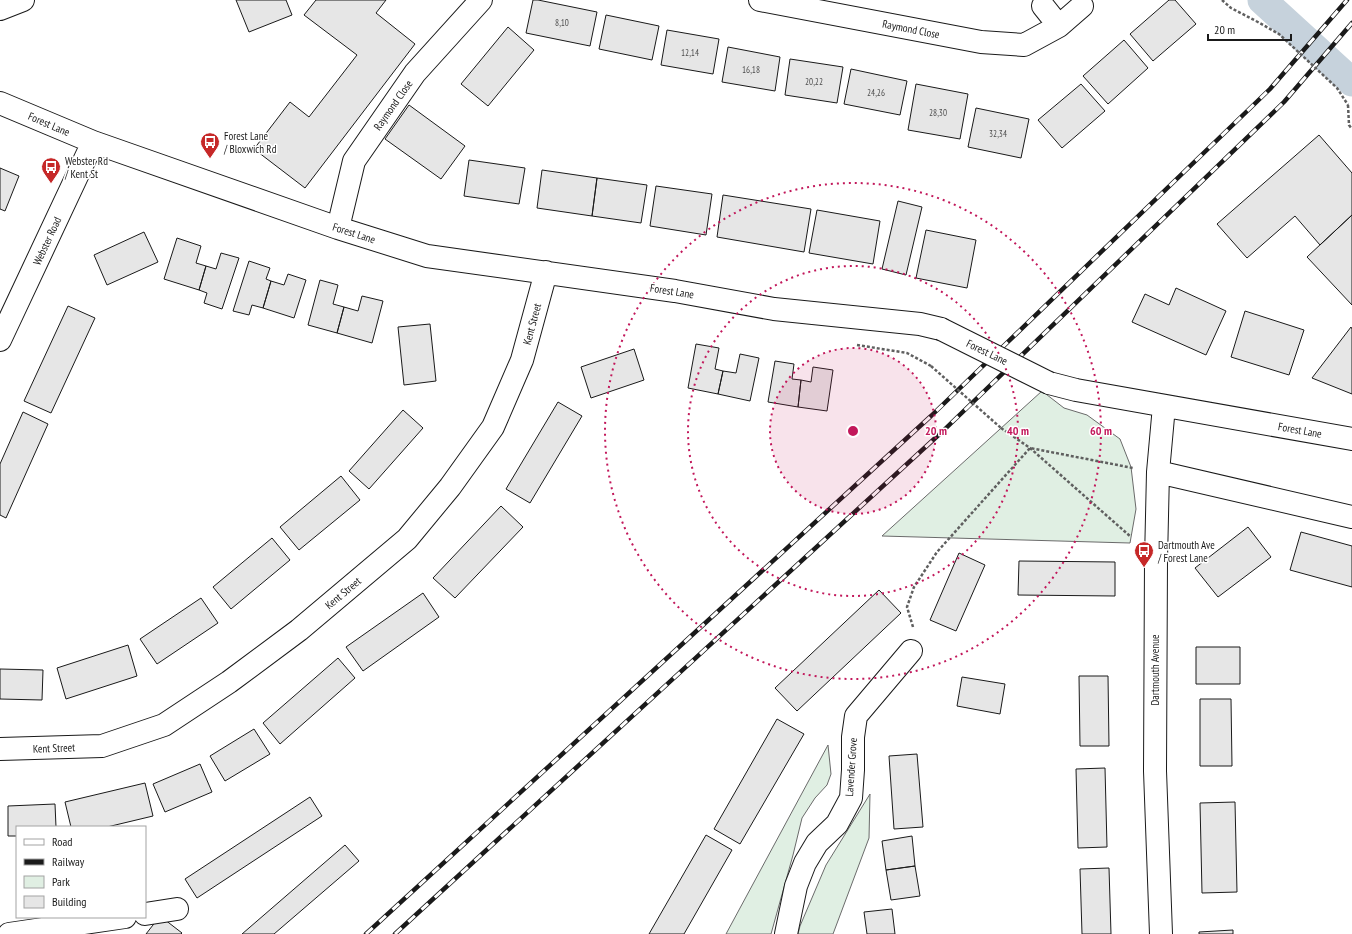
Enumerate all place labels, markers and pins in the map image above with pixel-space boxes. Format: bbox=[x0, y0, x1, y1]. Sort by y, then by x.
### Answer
place label: Forest Lane / Bloxwich Rd bbox=[223, 129, 277, 156]
bus stop icon: Forest Lane / Bloxwich Rd bbox=[199, 131, 221, 159]
place label: Webster Rd / Kent St bbox=[64, 154, 108, 181]
bus stop icon: Webster Rd / Kent St bbox=[40, 156, 62, 184]
centre of rings bbox=[846, 424, 860, 438]
place label: Dartmouth Ave / Forest Lane bbox=[1157, 538, 1215, 565]
bus stop icon: Dartmouth Ave / Forest Lane bbox=[1133, 540, 1155, 568]

